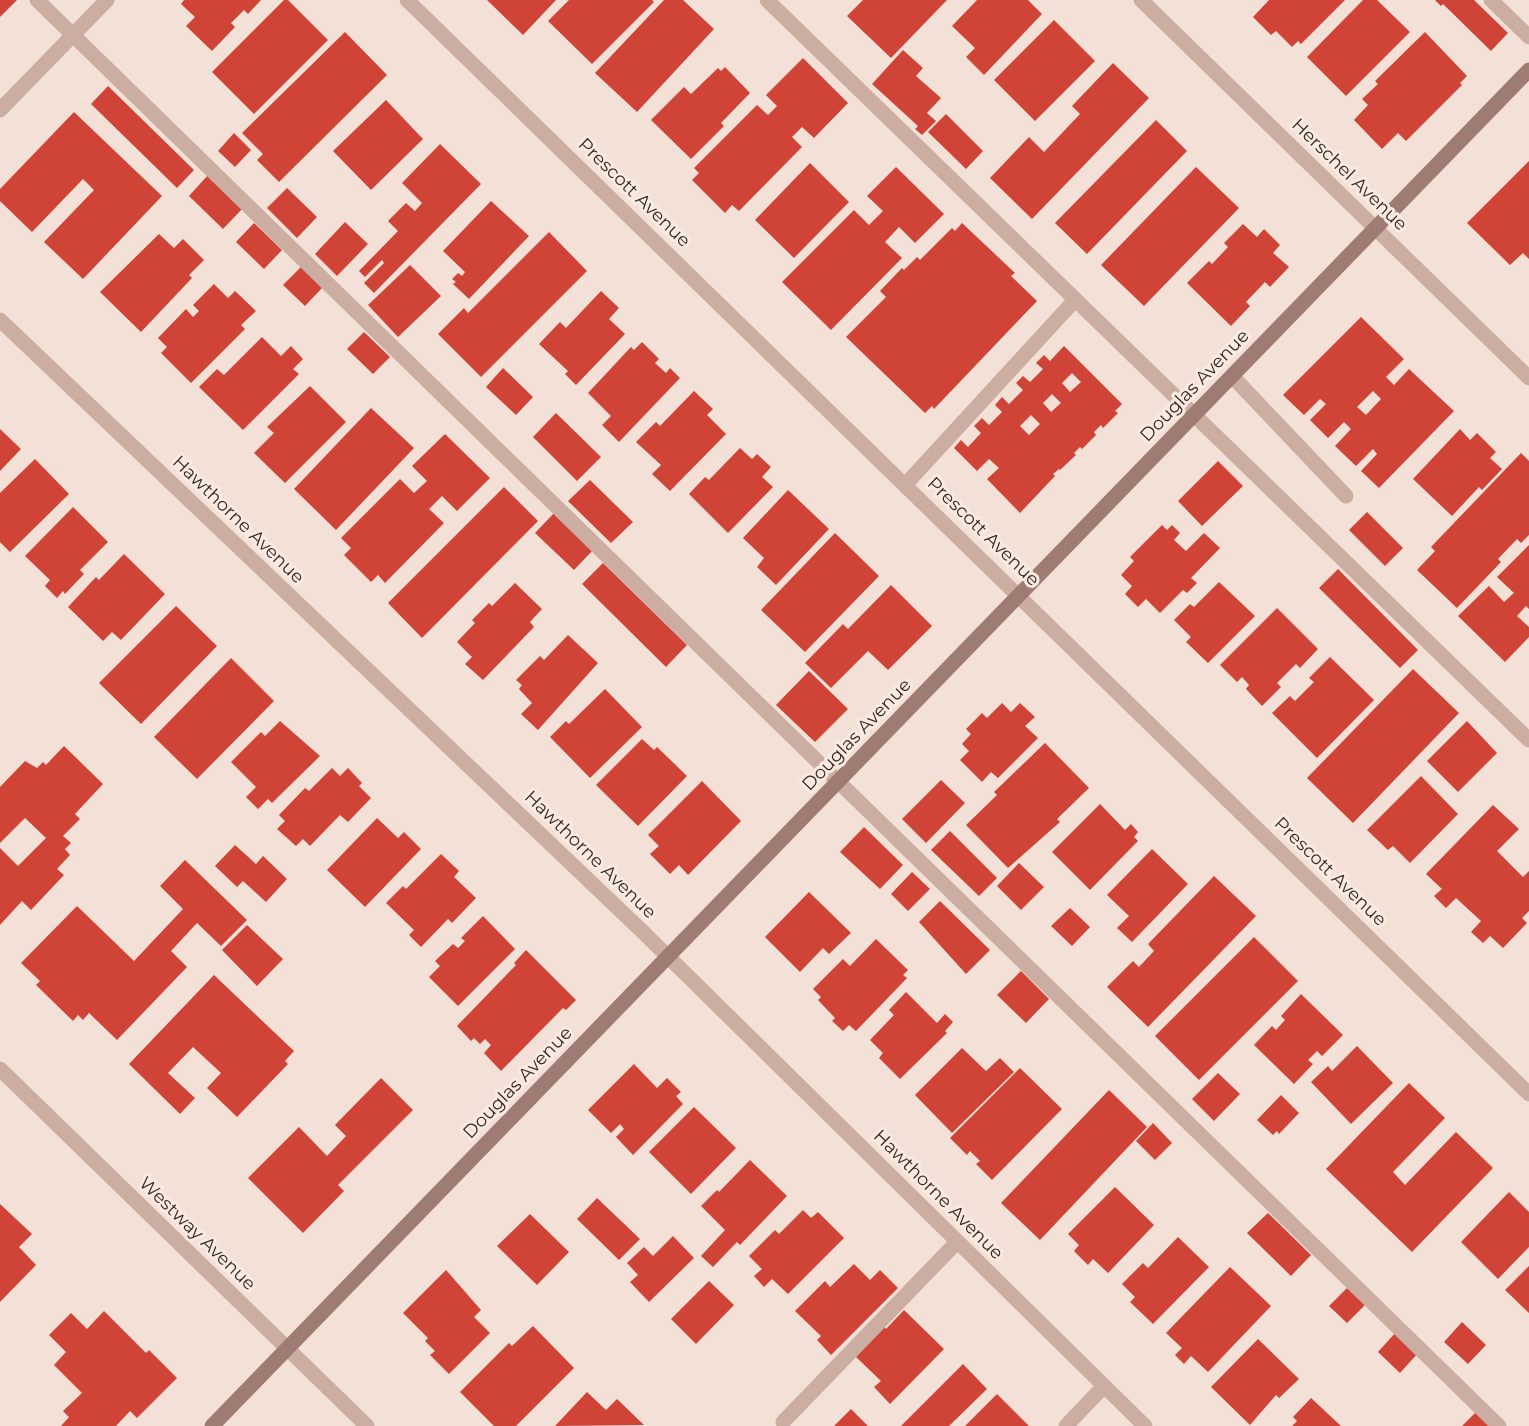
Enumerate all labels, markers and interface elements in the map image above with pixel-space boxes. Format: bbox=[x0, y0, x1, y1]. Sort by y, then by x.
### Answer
street label: Herschel Avenue bbox=[1287, 114, 1411, 236]
street label: Prescott Avenue bbox=[573, 134, 695, 252]
street label: Douglas Avenue bbox=[1136, 325, 1254, 447]
street label: Hawthorne Avenue bbox=[168, 452, 308, 588]
street label: Prescott Avenue bbox=[922, 473, 1044, 591]
street label: Douglas Avenue bbox=[798, 674, 916, 796]
street label: Hawthorne Avenue bbox=[520, 787, 660, 923]
street label: Prescott Avenue bbox=[1269, 813, 1391, 931]
street label: Douglas Avenue bbox=[459, 1022, 577, 1144]
street label: Hawthorne Avenue bbox=[869, 1126, 1007, 1264]
street label: Westway Avenue bbox=[134, 1173, 260, 1295]

